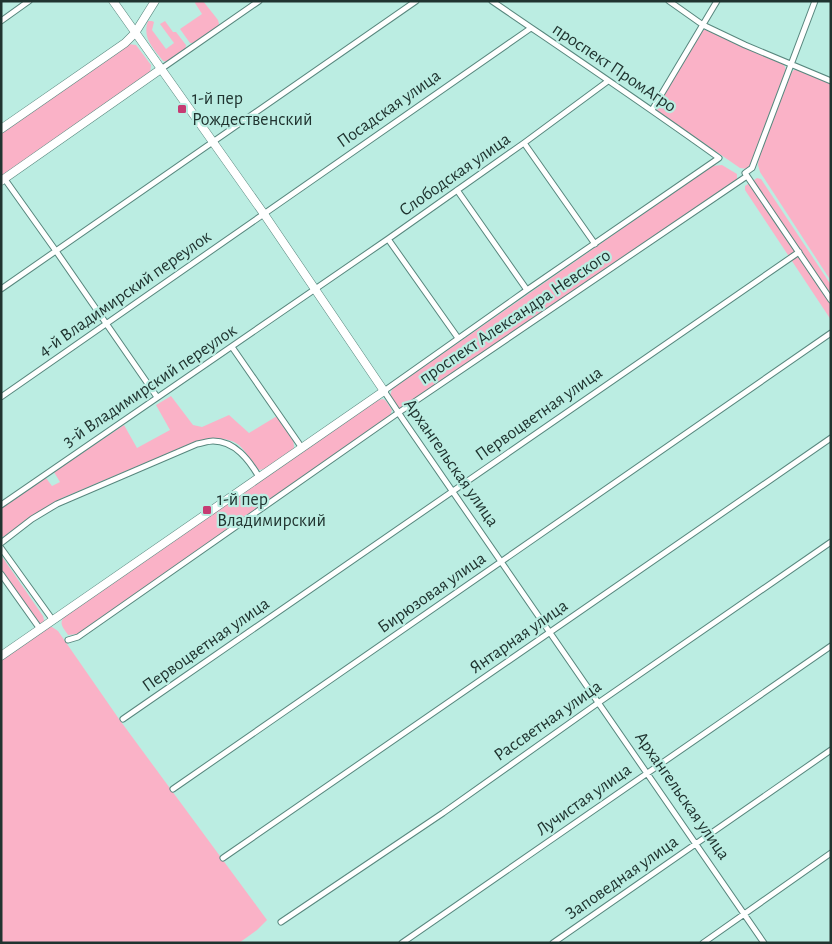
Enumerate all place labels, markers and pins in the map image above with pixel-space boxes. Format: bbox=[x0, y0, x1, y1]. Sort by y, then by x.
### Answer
place label: 1-й пер Рождественский bbox=[192, 90, 313, 129]
marker: 1-й пер Рождественский bbox=[176, 103, 188, 115]
place label: 1-й пер Владимирский bbox=[217, 491, 326, 530]
marker: 1-й пер Владимирский bbox=[201, 504, 213, 516]

